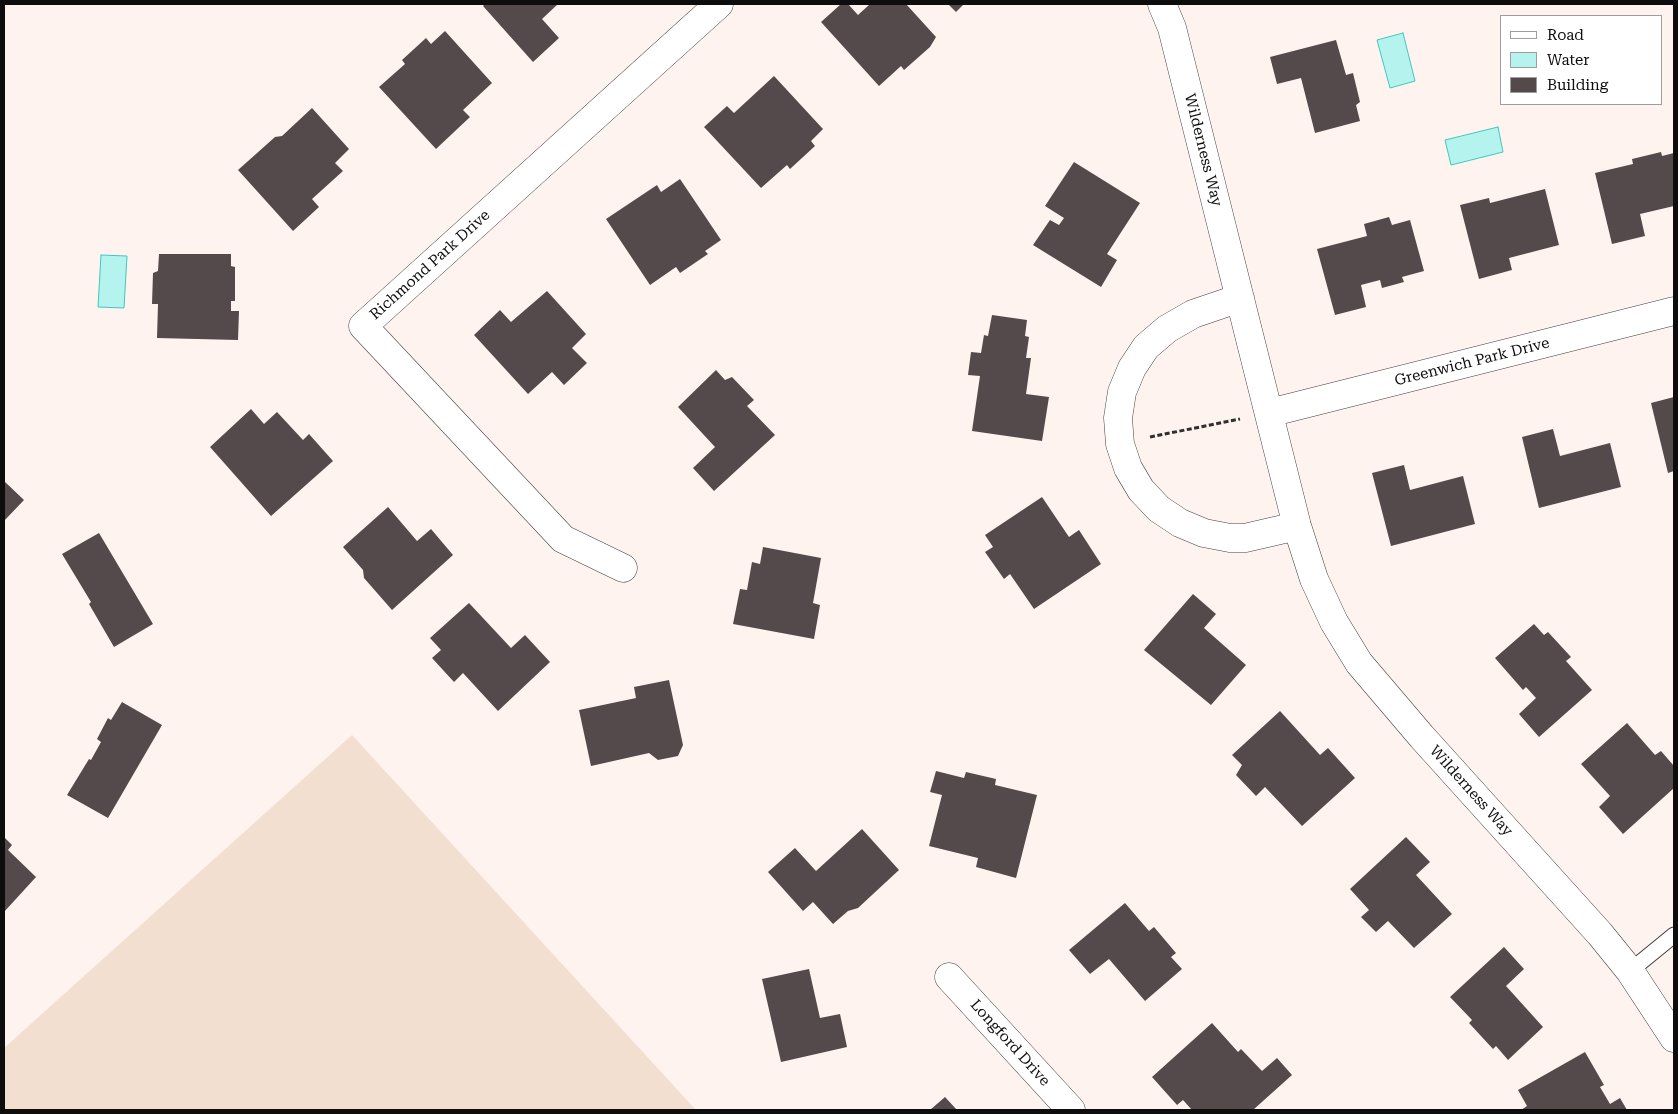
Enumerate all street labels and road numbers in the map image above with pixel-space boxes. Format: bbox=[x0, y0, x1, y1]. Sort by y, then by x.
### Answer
street label: Wilderness Way bbox=[1180, 92, 1226, 208]
street label: Richmond Park Drive bbox=[366, 206, 494, 324]
street label: Greenwich Park Drive bbox=[1393, 334, 1551, 390]
street label: Wilderness Way bbox=[1426, 742, 1516, 840]
street label: Longford Drive bbox=[966, 996, 1054, 1090]

